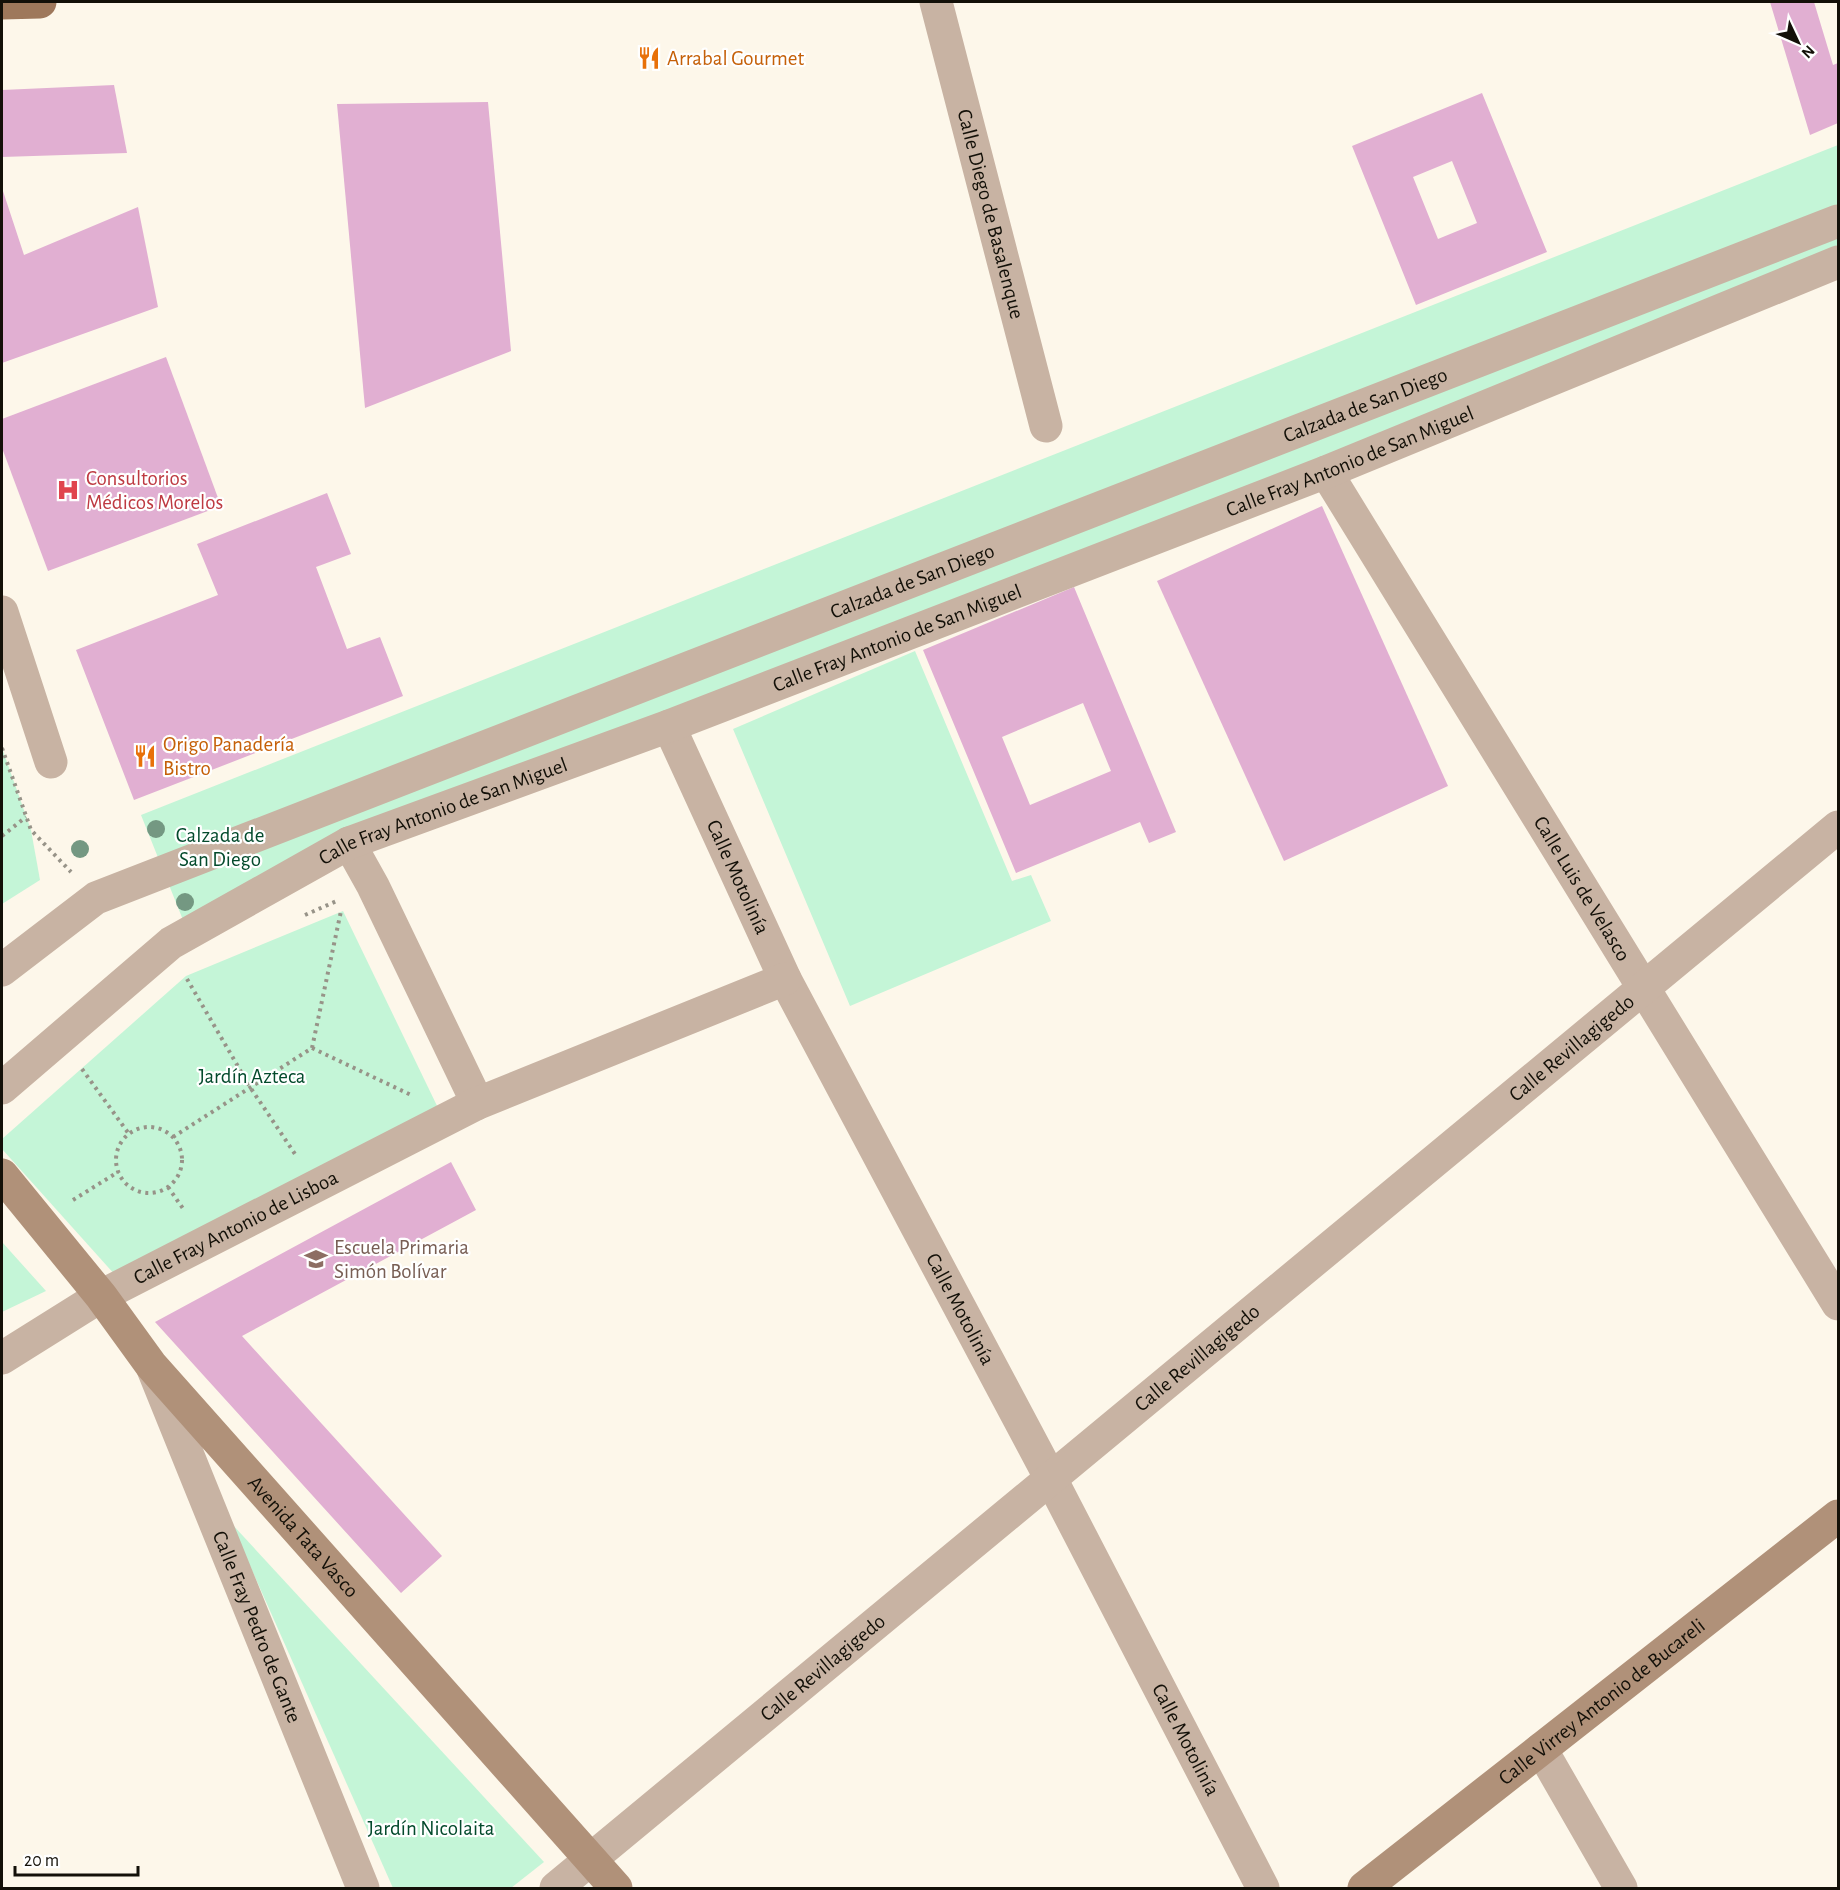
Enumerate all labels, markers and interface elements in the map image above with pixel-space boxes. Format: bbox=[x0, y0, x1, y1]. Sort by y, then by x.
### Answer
north arrow bbox=[1768, 12, 1828, 72]
text: N bbox=[1798, 42, 1818, 61]
restaurant icon: Arrabal Gourmet bbox=[636, 45, 662, 71]
place label: Arrabal Gourmet bbox=[667, 48, 804, 69]
street label: Calle Diego de Basalenque bbox=[954, 107, 1028, 321]
street label: Calzada de San Diego bbox=[1280, 363, 1450, 446]
street label: Calle Fray Antonio de San Miguel bbox=[1223, 402, 1477, 520]
place label: Consultorios Médicos Morelos bbox=[86, 468, 223, 513]
hospital icon: Consultorios Médicos Morelos bbox=[55, 477, 81, 503]
street label: Calzada de San Diego bbox=[827, 539, 997, 622]
street label: Calle Fray Antonio de San Miguel bbox=[770, 580, 1024, 695]
place label: Origo Panadería Bistro bbox=[163, 734, 295, 779]
restaurant icon: Origo Panadería Bistro bbox=[132, 743, 158, 769]
street label: Calle Fray Antonio de San Miguel bbox=[315, 754, 570, 868]
street label: Calle Luis de Velasco bbox=[1530, 812, 1635, 965]
street label: Calle Motolinía bbox=[703, 816, 774, 938]
park label: Calzada de San Diego bbox=[176, 825, 264, 870]
street label: Calle Revillagigedo bbox=[1505, 990, 1638, 1105]
park label: Jardín Azteca bbox=[198, 1066, 306, 1087]
street label: Calle Fray Antonio de Lisboa bbox=[130, 1166, 341, 1288]
place label: Escuela Primaria Simón Bolívar bbox=[334, 1237, 469, 1282]
school or university icon: Escuela Primaria Simón Bolívar bbox=[303, 1246, 329, 1272]
street label: Calle Motolinía bbox=[922, 1250, 999, 1369]
street label: Calle Revillagigedo bbox=[1130, 1300, 1263, 1415]
street label: Avenida Tata Vasco bbox=[244, 1472, 363, 1601]
street label: Calle Fray Pedro de Gante bbox=[209, 1528, 305, 1726]
street label: Calle Revillagigedo bbox=[756, 1610, 889, 1725]
street label: Calle Virrey Antonio de Bucareli bbox=[1494, 1614, 1709, 1789]
street label: Calle Motolinía bbox=[1148, 1680, 1224, 1799]
park label: Jardín Nicolaita bbox=[368, 1818, 495, 1839]
scale bar bbox=[15, 1839, 138, 1877]
text: 20 m bbox=[24, 1852, 59, 1870]

